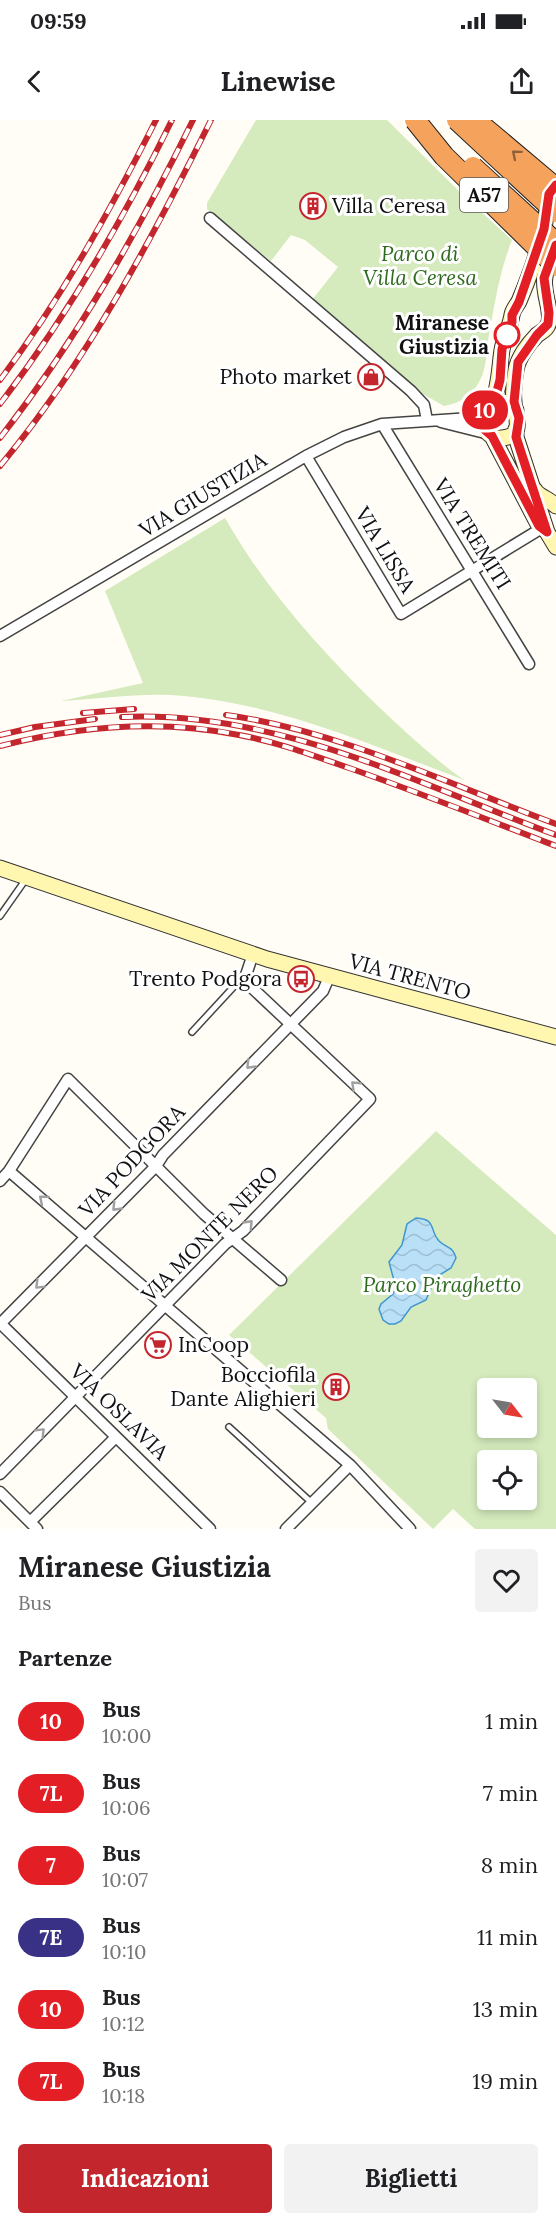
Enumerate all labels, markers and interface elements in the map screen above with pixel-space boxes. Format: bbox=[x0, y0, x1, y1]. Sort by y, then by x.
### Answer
text: 09:59 bbox=[30, 7, 87, 35]
text: Linewise bbox=[220, 64, 336, 98]
icon: back bbox=[18, 65, 51, 98]
icon: share bbox=[505, 65, 538, 98]
one-way arrow bbox=[512, 150, 523, 161]
road number: A57 bbox=[460, 178, 508, 212]
building icon: Villa Ceresa bbox=[298, 191, 328, 221]
place label: Villa Ceresa bbox=[331, 192, 446, 219]
park label: Parco di Villa Ceresa bbox=[363, 240, 477, 291]
place label: Miranese Giustizia bbox=[395, 309, 489, 360]
marker: Miranese Giustizia bbox=[494, 322, 520, 348]
shop icon: Photo market bbox=[356, 362, 386, 392]
place label: Photo market bbox=[219, 363, 353, 390]
line badge: 10 bbox=[458, 390, 512, 430]
text: 10 bbox=[474, 397, 496, 424]
street label: VIA GIUSTIZIA bbox=[133, 446, 272, 544]
street label: VIA TREMITI bbox=[427, 472, 517, 594]
street label: VIA LISSA bbox=[349, 501, 422, 598]
street label: VIA TRENTO bbox=[345, 947, 474, 1006]
bus stop icon: Trento Podgora bbox=[286, 964, 316, 994]
place label: Trento Podgora bbox=[129, 965, 282, 992]
one-way arrow bbox=[247, 1058, 258, 1069]
one-way arrow bbox=[352, 1081, 363, 1092]
street label: VIA PODGORA bbox=[72, 1098, 191, 1223]
street label: VIA MONTE NERO bbox=[135, 1160, 284, 1308]
one-way arrow bbox=[39, 1195, 50, 1206]
one-way arrow bbox=[113, 1199, 124, 1210]
one-way arrow bbox=[242, 1220, 253, 1230]
park label: Parco Piraghetto bbox=[363, 1271, 521, 1298]
one-way arrow bbox=[36, 1277, 47, 1288]
supermarket icon: InCoop bbox=[143, 1330, 173, 1360]
place label: InCoop bbox=[178, 1331, 249, 1358]
street label: VIA OSLAVIA bbox=[64, 1357, 175, 1466]
place label: Bocciofila Dante Alighieri bbox=[170, 1361, 316, 1412]
building icon: Bocciofila Dante Alighieri bbox=[321, 1372, 351, 1402]
north arrow bbox=[477, 1378, 537, 1438]
map controls bbox=[477, 1378, 537, 1510]
one-way arrow bbox=[34, 1429, 45, 1439]
button: locate bbox=[477, 1450, 537, 1510]
text: Miranese Giustizia bbox=[18, 1549, 271, 1585]
button: heart bbox=[475, 1549, 538, 1612]
text: Bus bbox=[18, 1590, 52, 1615]
text: Partenze bbox=[18, 1644, 112, 1672]
text: Bus bbox=[102, 1695, 141, 1723]
text: 1 min bbox=[485, 1707, 538, 1735]
text: 10 bbox=[40, 1708, 62, 1735]
text: 10:00 bbox=[102, 1723, 152, 1748]
text: Bus bbox=[102, 1767, 141, 1795]
text: 7 min bbox=[483, 1779, 538, 1807]
text: 7L bbox=[40, 1780, 62, 1807]
text: 10:06 bbox=[102, 1795, 151, 1820]
text: Bus bbox=[102, 1839, 141, 1867]
text: 8 min bbox=[481, 1851, 538, 1879]
text: 7 bbox=[46, 1852, 56, 1879]
text: 10:07 bbox=[102, 1867, 148, 1892]
text: Bus bbox=[102, 1911, 141, 1939]
text: 11 min bbox=[477, 1923, 538, 1951]
text: 7E bbox=[40, 1924, 62, 1951]
text: 10:10 bbox=[102, 1939, 146, 1964]
text: Bus bbox=[102, 1983, 141, 2011]
text: 13 min bbox=[473, 1995, 538, 2023]
text: 10 bbox=[40, 1996, 62, 2023]
text: 10:12 bbox=[102, 2011, 145, 2036]
text: Bus bbox=[102, 2055, 141, 2083]
text: 19 min bbox=[472, 2067, 538, 2095]
text: 7L bbox=[40, 2068, 62, 2095]
text: 10:18 bbox=[102, 2083, 145, 2108]
button: Indicazioni bbox=[18, 2144, 272, 2213]
button: Biglietti bbox=[284, 2144, 538, 2213]

